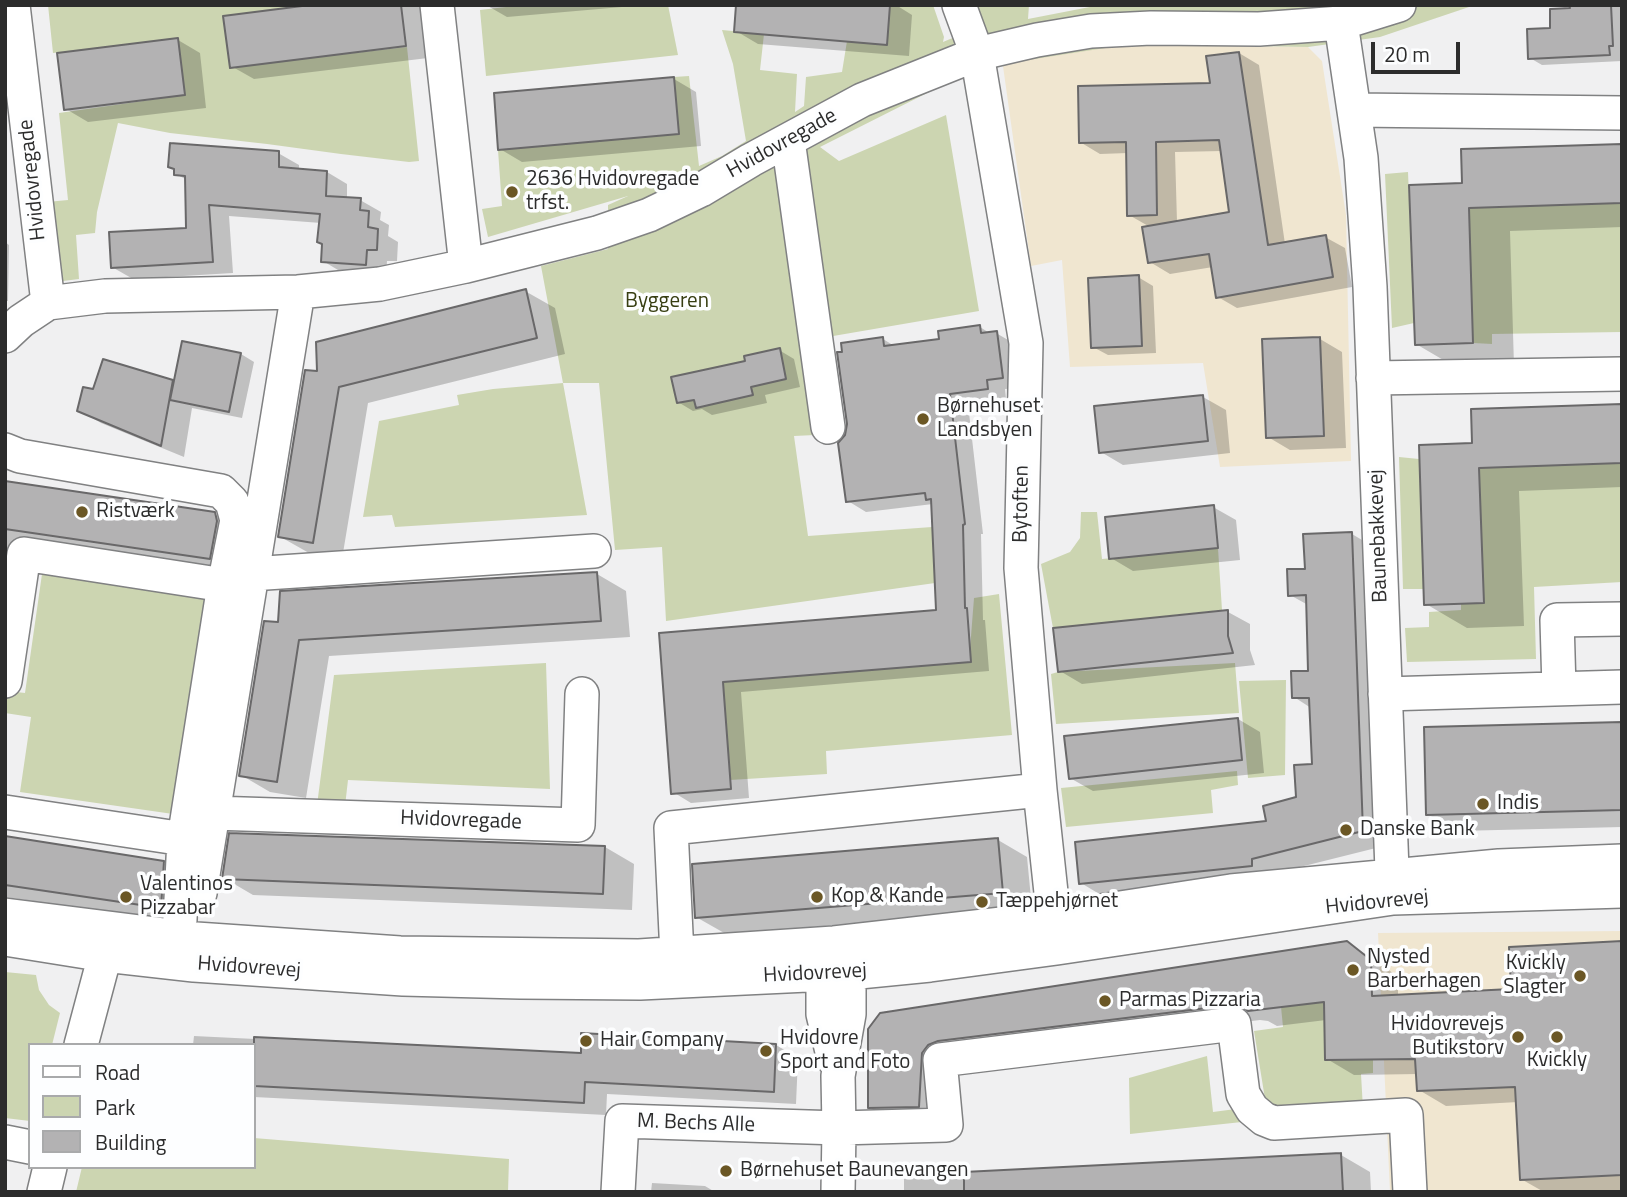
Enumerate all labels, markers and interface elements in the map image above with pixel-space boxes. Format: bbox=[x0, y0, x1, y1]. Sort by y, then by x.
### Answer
scale bar bbox=[1375, 28, 1464, 72]
text: 20 m bbox=[1384, 38, 1430, 70]
street label: Hvidovregade bbox=[723, 103, 841, 185]
street label: Hvidovregade bbox=[14, 118, 52, 242]
place label: 2636 Hvidovregade trfst. bbox=[526, 167, 699, 217]
marker: 2636 Hvidovregade trfst. bbox=[504, 184, 520, 200]
park label: Byggeren bbox=[625, 289, 709, 315]
place label: Børnehuset Landsbyen bbox=[937, 394, 1040, 444]
marker: Børnehuset Landsbyen bbox=[915, 411, 931, 427]
street label: Bytoften bbox=[1009, 465, 1035, 543]
street label: Baunebakkevej bbox=[1364, 469, 1394, 603]
place label: Ristværk bbox=[96, 499, 175, 525]
marker: Ristværk bbox=[74, 504, 90, 520]
place label: Indis bbox=[1497, 791, 1539, 817]
marker: Indis bbox=[1475, 796, 1491, 812]
street label: Hvidovregade bbox=[400, 806, 522, 836]
place label: Danske Bank bbox=[1360, 817, 1475, 843]
marker: Danske Bank bbox=[1338, 822, 1354, 838]
place label: Valentinos Pizzabar bbox=[140, 872, 233, 922]
place label: Kop & Kande bbox=[831, 884, 944, 910]
street label: Hvidovrevej bbox=[1324, 885, 1430, 921]
marker: Valentinos Pizzabar bbox=[118, 889, 134, 905]
marker: Kop & Kande bbox=[809, 889, 825, 905]
place label: Tæppehjørnet bbox=[996, 889, 1118, 915]
marker: Tæppehjørnet bbox=[974, 894, 990, 910]
place label: Nysted Barberhagen bbox=[1367, 945, 1481, 995]
place label: Kvickly Slagter bbox=[1503, 951, 1566, 1001]
street label: Hvidovrevej bbox=[196, 952, 302, 984]
street label: Hvidovrevej bbox=[763, 959, 867, 989]
marker: Nysted Barberhagen bbox=[1345, 962, 1361, 978]
marker: Kvickly Slagter bbox=[1572, 968, 1588, 984]
place label: Parmas Pizzaria bbox=[1119, 988, 1261, 1014]
marker: Parmas Pizzaria bbox=[1097, 993, 1113, 1009]
place label: Hvidovrevejs Butikstorv bbox=[1391, 1012, 1504, 1062]
place label: Hvidovre Sport and Foto bbox=[780, 1026, 910, 1076]
place label: Hair Company bbox=[600, 1028, 724, 1054]
marker: Hvidovrevejs Butikstorv bbox=[1510, 1029, 1526, 1045]
marker: Kvickly bbox=[1549, 1029, 1565, 1045]
marker: Hair Company bbox=[578, 1033, 594, 1049]
legend bbox=[28, 1043, 256, 1169]
marker: Hvidovre Sport and Foto bbox=[758, 1043, 774, 1059]
place label: Kvickly bbox=[1527, 1048, 1587, 1074]
text: Road bbox=[95, 1056, 140, 1088]
text: Park bbox=[95, 1091, 135, 1123]
street label: M. Bechs Alle bbox=[637, 1109, 755, 1139]
text: Building bbox=[95, 1126, 166, 1158]
place label: Børnehuset Baunevangen bbox=[740, 1158, 969, 1184]
marker: Børnehuset Baunevangen bbox=[718, 1163, 734, 1179]

